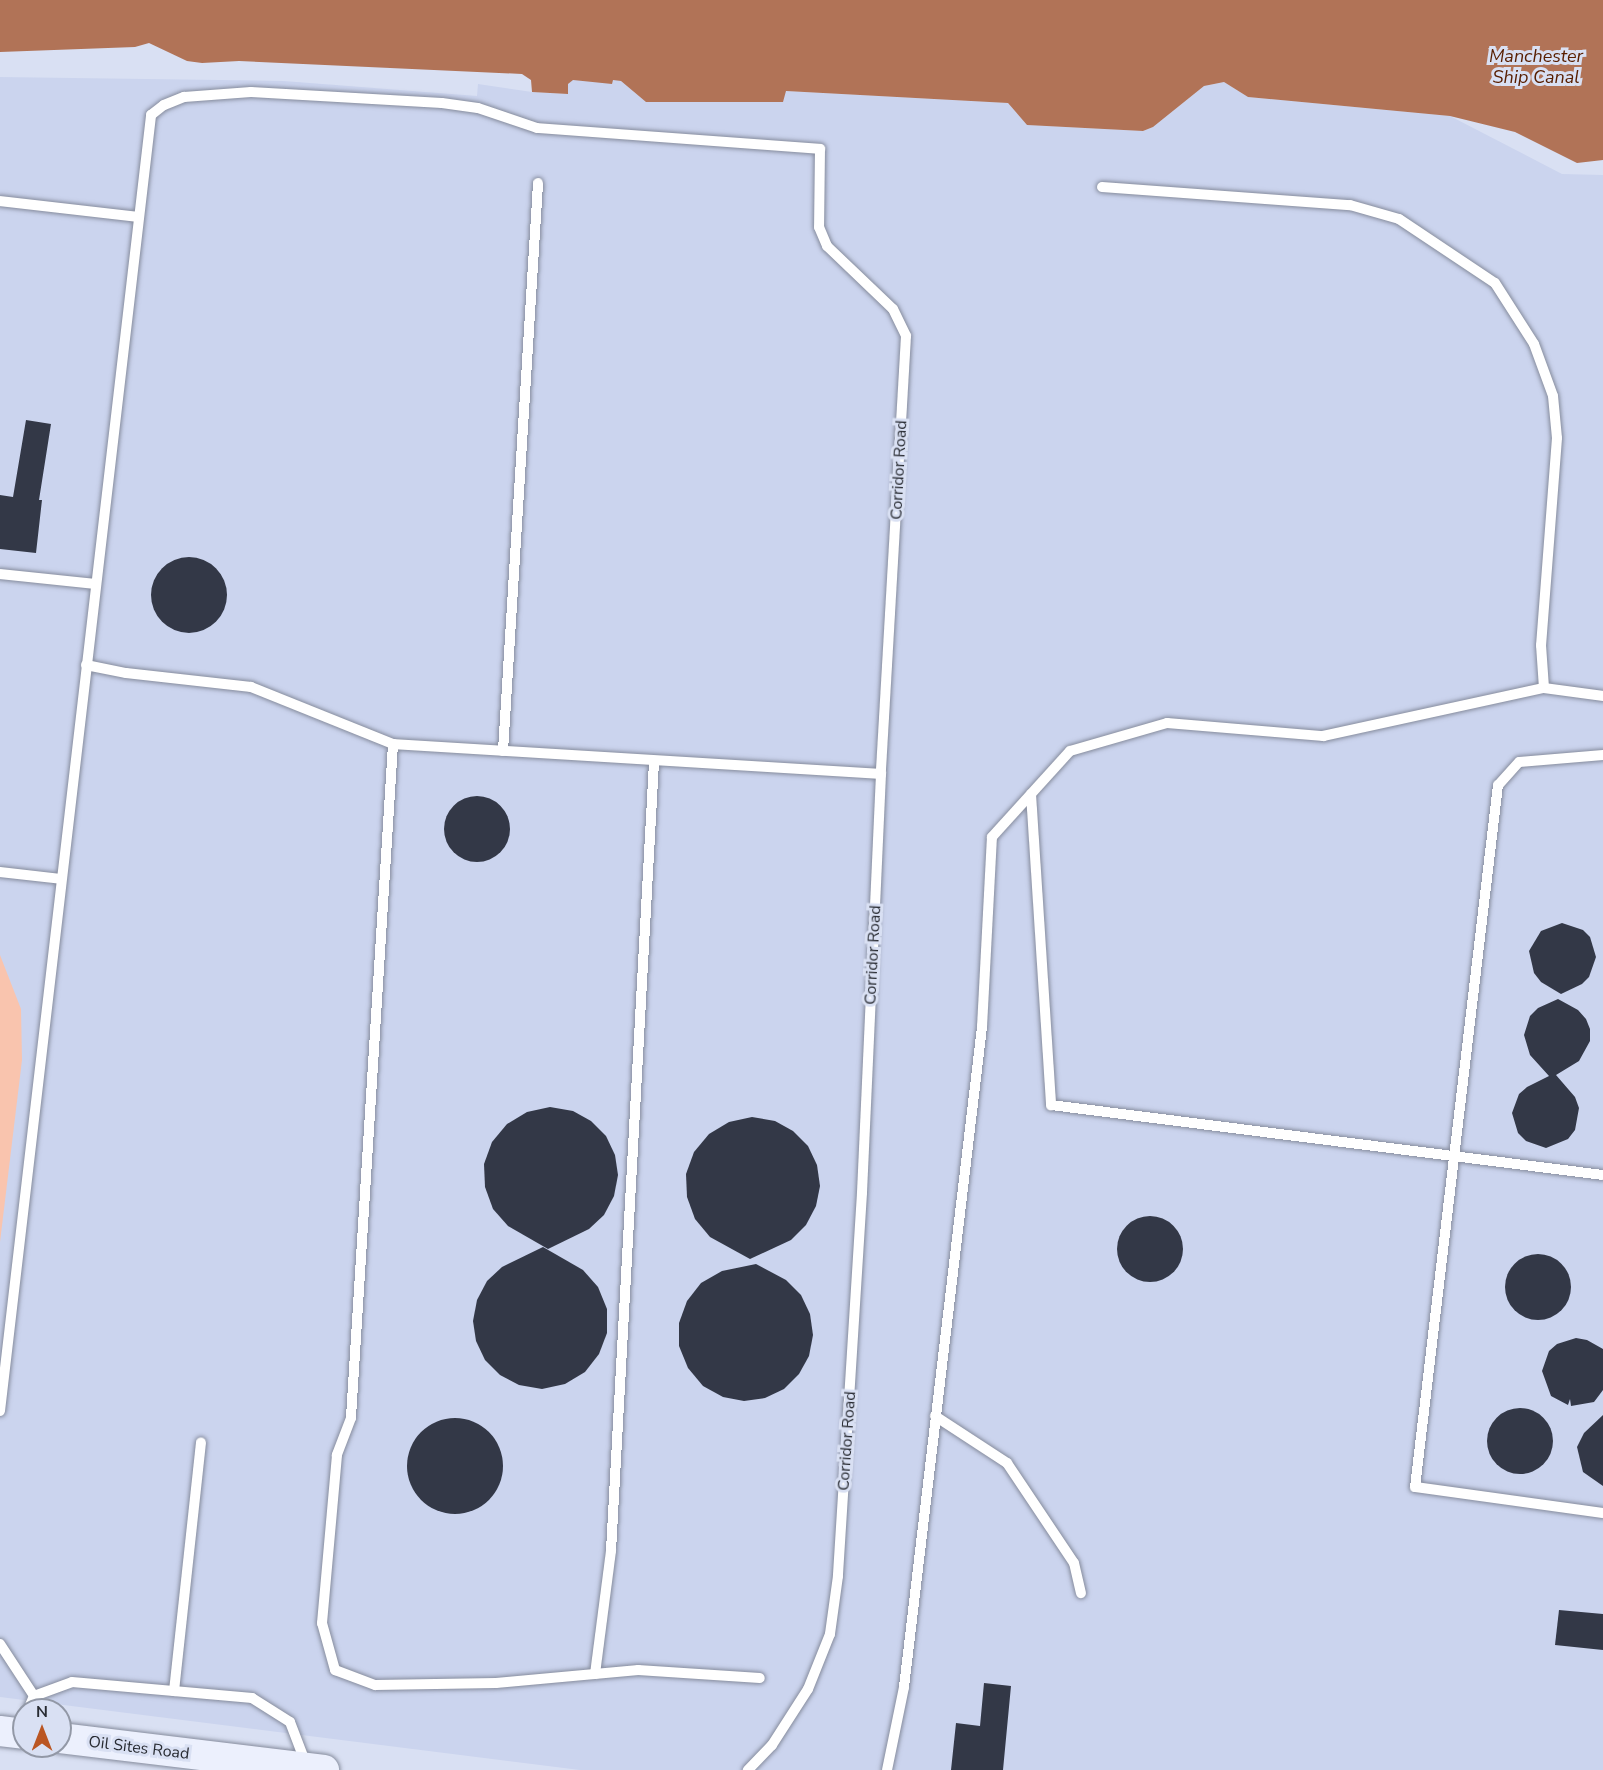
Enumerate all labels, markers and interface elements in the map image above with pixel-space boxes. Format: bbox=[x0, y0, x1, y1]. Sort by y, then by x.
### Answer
water label: Manchester Ship Canal bbox=[1489, 46, 1583, 88]
street label: Corridor Road bbox=[887, 420, 911, 520]
street label: Corridor Road bbox=[861, 905, 885, 1005]
street label: Corridor Road bbox=[834, 1391, 860, 1491]
north arrow bbox=[12, 1698, 72, 1758]
text: N bbox=[36, 1701, 48, 1723]
street label: Oil Sites Road bbox=[87, 1732, 191, 1764]

